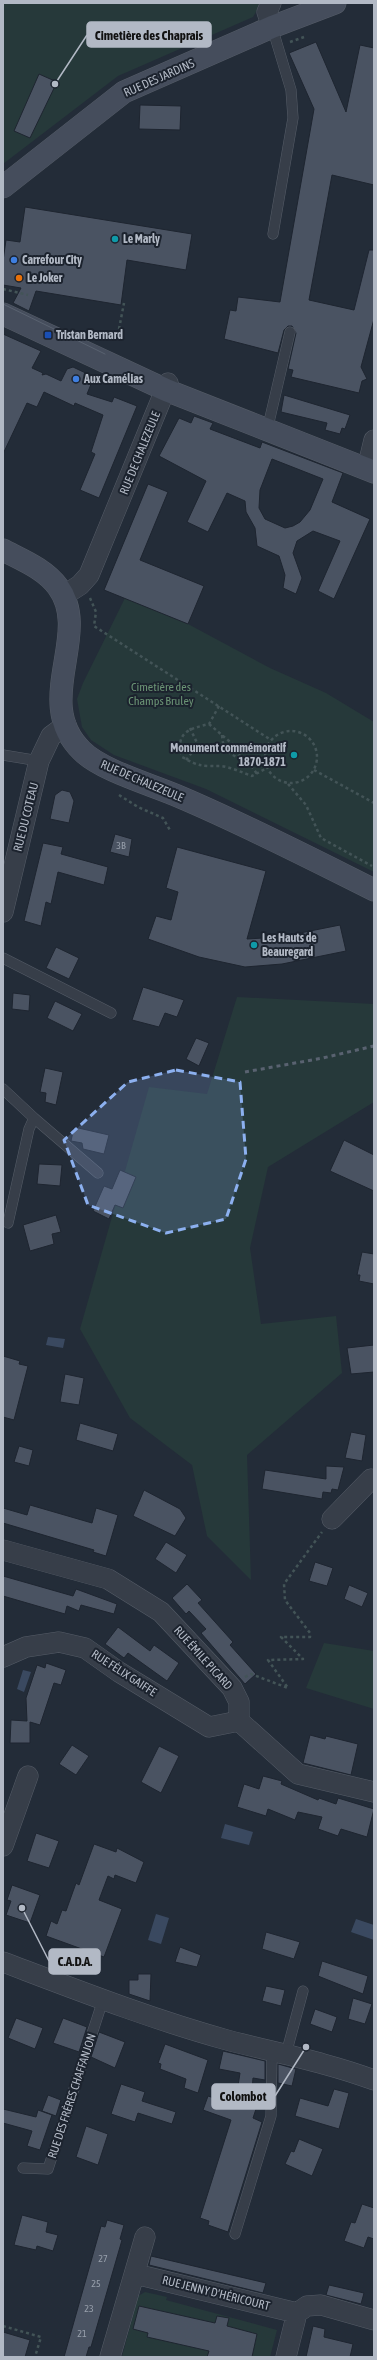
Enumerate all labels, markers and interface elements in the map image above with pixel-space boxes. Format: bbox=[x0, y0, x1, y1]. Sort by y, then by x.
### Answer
callout: Cimetière des Chaprais bbox=[87, 22, 211, 47]
text: Cimetière des Chaprais bbox=[95, 28, 204, 43]
street label: RUE DES JARDINS bbox=[121, 56, 197, 100]
place label: Le Marly bbox=[123, 232, 160, 246]
marker: Le Marly bbox=[110, 234, 120, 244]
place label: Carrefour City bbox=[22, 253, 82, 267]
marker: Carrefour City bbox=[9, 255, 19, 265]
place label: Le Joker bbox=[27, 271, 63, 285]
marker: Le Joker bbox=[14, 273, 24, 283]
place label: Tristan Bernard bbox=[56, 328, 123, 342]
marker: Tristan Bernard bbox=[43, 330, 53, 340]
place label: Aux Camélias bbox=[83, 372, 144, 386]
marker: Aux Camélias bbox=[71, 374, 81, 384]
street label: RUE DE CHALEZEULE bbox=[117, 409, 163, 497]
park label: Cimetière des Champs Bruley bbox=[128, 680, 194, 708]
place label: Monument commémoratif 1870-1871 bbox=[170, 741, 287, 769]
marker: Monument commémoratif 1870-1871 bbox=[289, 750, 299, 760]
street label: RUE DE CHALEZEULE bbox=[98, 757, 186, 805]
street label: RUE DU COTEAU bbox=[11, 781, 41, 853]
house number: 3B bbox=[116, 840, 126, 851]
place label: Les Hauts de Beauregard bbox=[262, 931, 317, 959]
marker: Les Hauts de Beauregard bbox=[249, 940, 259, 950]
street label: RUE ÉMILE PICARD bbox=[171, 1623, 235, 1693]
street label: RUE FÉLIX GAIFFE bbox=[89, 1647, 159, 1699]
callout: C.A.D.A. bbox=[49, 1949, 100, 1974]
text: C.A.D.A. bbox=[58, 1954, 93, 1969]
street label: RUE DES FRÈRES CHAFFANJON bbox=[45, 2032, 99, 2160]
callout: Colombot bbox=[212, 2084, 275, 2109]
text: Colombot bbox=[220, 2089, 267, 2104]
house number: 27 bbox=[98, 2253, 108, 2264]
street label: RUE JENNY D'HÉRICOURT bbox=[161, 2273, 272, 2313]
house number: 25 bbox=[91, 2278, 101, 2289]
house number: 23 bbox=[84, 2303, 94, 2314]
house number: 21 bbox=[77, 2328, 87, 2339]

